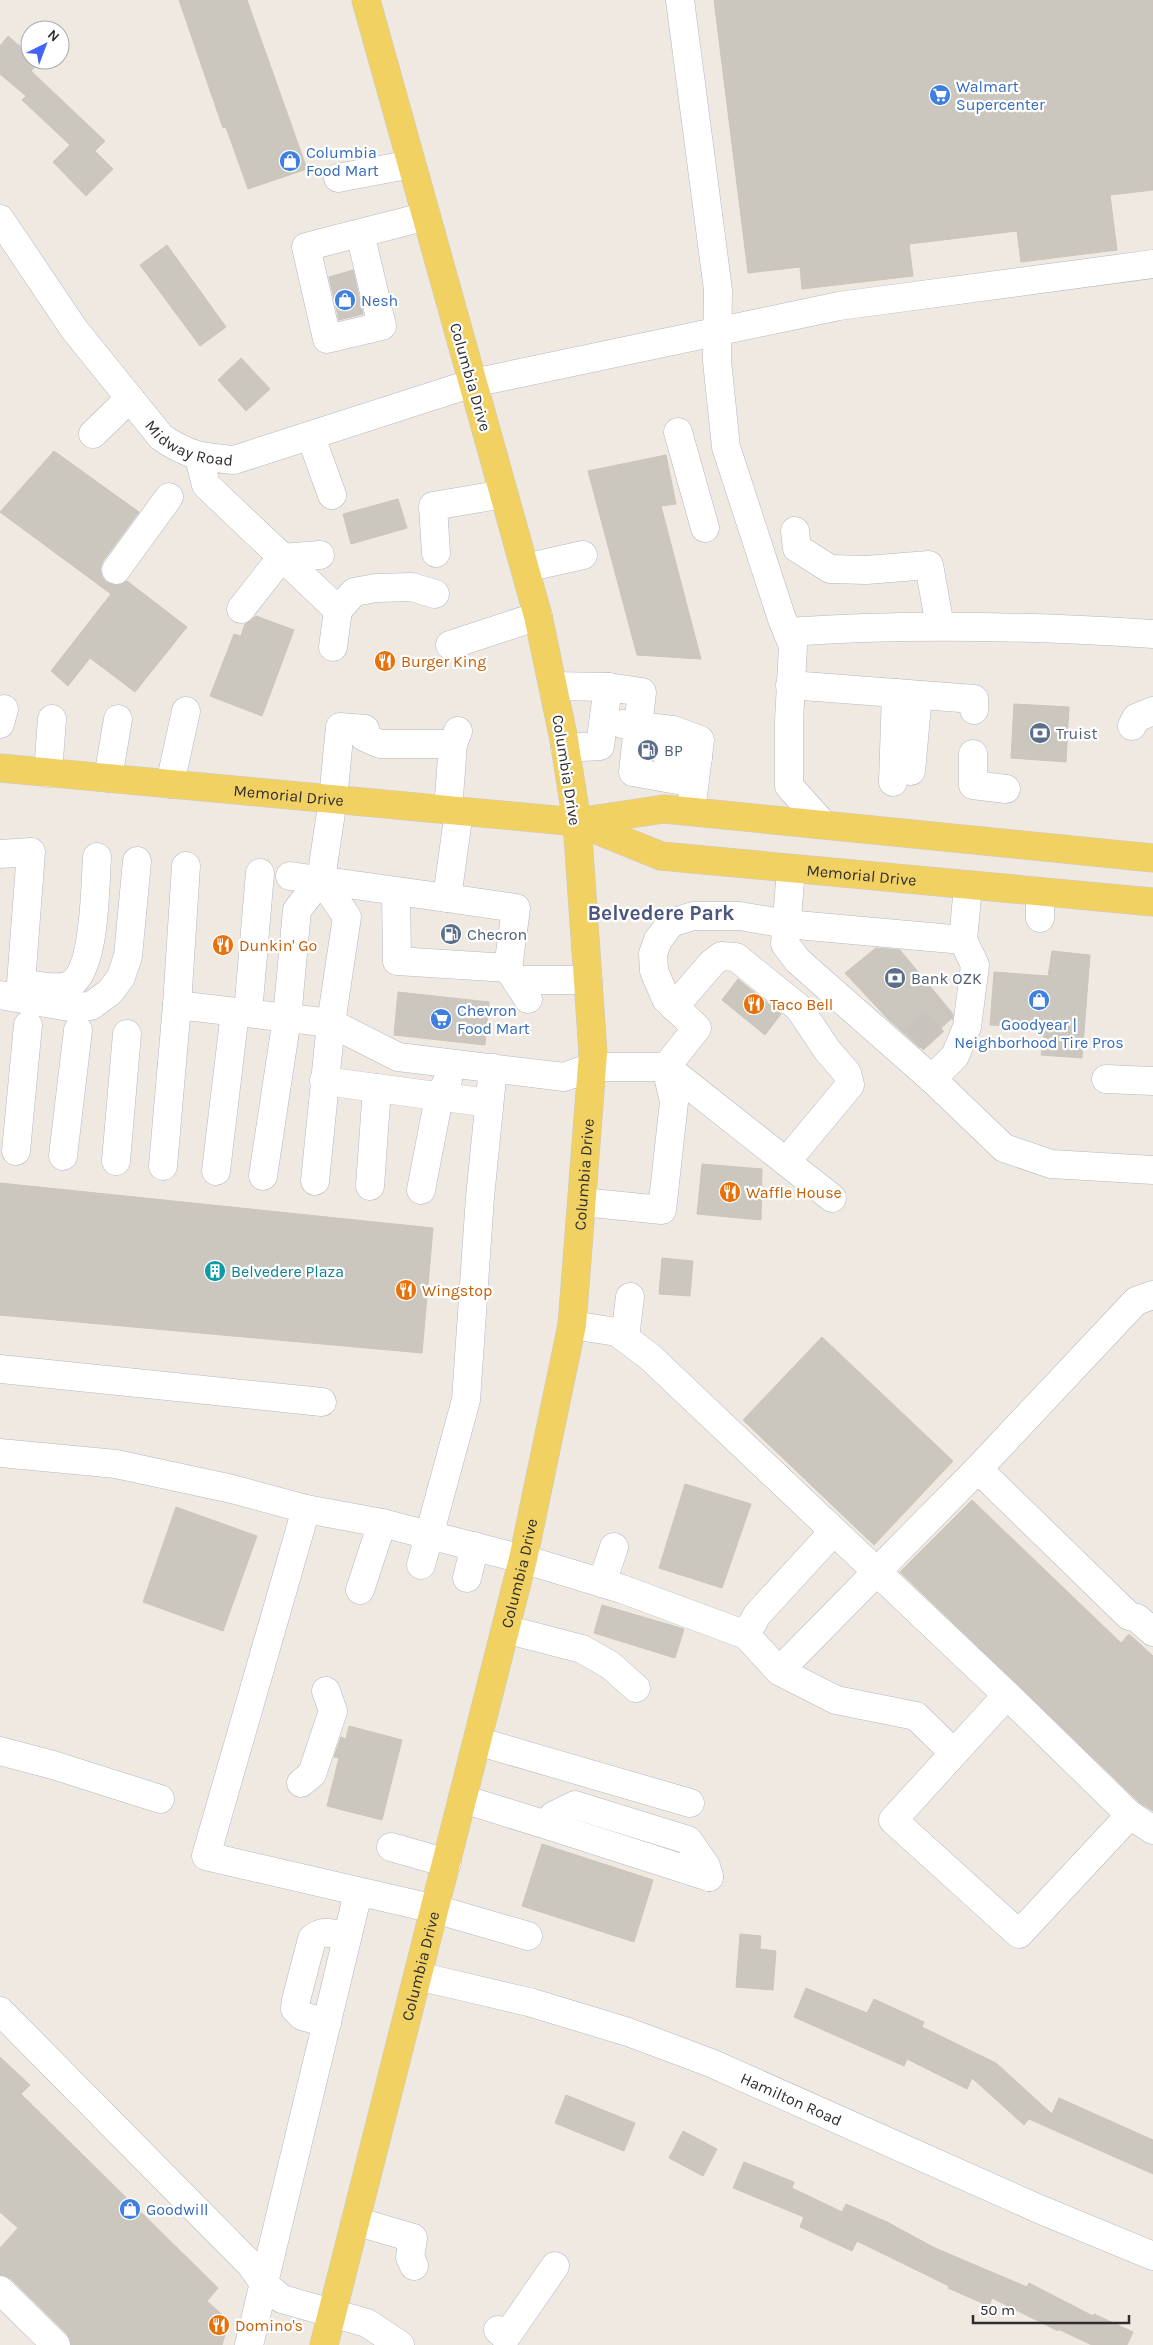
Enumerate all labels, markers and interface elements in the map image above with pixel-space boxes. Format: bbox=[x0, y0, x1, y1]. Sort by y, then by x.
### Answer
north arrow bbox=[20, 20, 70, 70]
text: N bbox=[44, 26, 63, 45]
place label: Walmart Supercenter bbox=[956, 77, 1045, 114]
supermarket icon: Walmart Supercenter bbox=[928, 83, 952, 107]
place label: Columbia Food Mart bbox=[306, 143, 379, 180]
shop icon: Columbia Food Mart bbox=[278, 149, 302, 173]
shop icon: Nesh bbox=[333, 288, 357, 312]
place label: Nesh bbox=[361, 291, 398, 310]
street label: Columbia Drive bbox=[446, 321, 495, 434]
street label: Midway Road bbox=[141, 416, 234, 470]
restaurant icon: Burger King bbox=[373, 649, 397, 673]
place label: Burger King bbox=[401, 652, 486, 671]
street label: Columbia Drive bbox=[548, 713, 585, 827]
bank icon: Truist bbox=[1028, 721, 1052, 745]
place label: Truist bbox=[1056, 724, 1098, 743]
fuel station icon: BP bbox=[636, 738, 660, 762]
place label: BP bbox=[664, 741, 683, 760]
street label: Memorial Drive bbox=[233, 781, 345, 810]
street label: Memorial Drive bbox=[806, 861, 917, 890]
district label: Belvedere Park bbox=[587, 901, 735, 925]
fuel station icon: Checron bbox=[439, 922, 463, 946]
place label: Checron bbox=[467, 925, 527, 944]
restaurant icon: Dunkin' Go bbox=[211, 933, 235, 957]
place label: Dunkin' Go bbox=[239, 936, 317, 955]
bank icon: Bank OZK bbox=[883, 966, 907, 990]
place label: Bank OZK bbox=[911, 969, 982, 988]
shop icon: Goodyear | Neighborhood Tire Pros bbox=[1027, 988, 1051, 1012]
restaurant icon: Taco Bell bbox=[742, 992, 766, 1016]
place label: Taco Bell bbox=[770, 995, 833, 1014]
place label: Chevron Food Mart bbox=[457, 1001, 530, 1038]
supermarket icon: Chevron Food Mart bbox=[429, 1007, 453, 1031]
place label: Goodyear | Neighborhood Tire Pros bbox=[954, 1015, 1124, 1052]
street label: Columbia Drive bbox=[570, 1118, 598, 1231]
restaurant icon: Waffle House bbox=[718, 1180, 742, 1204]
place label: Waffle House bbox=[746, 1183, 842, 1202]
building icon: Belvedere Plaza bbox=[203, 1259, 227, 1283]
place label: Belvedere Plaza bbox=[231, 1262, 344, 1281]
restaurant icon: Wingstop bbox=[394, 1278, 418, 1302]
place label: Wingstop bbox=[422, 1281, 492, 1300]
street label: Columbia Drive bbox=[497, 1517, 541, 1630]
street label: Columbia Drive bbox=[397, 1909, 443, 2023]
street label: Hamilton Road bbox=[738, 2068, 845, 2130]
shop icon: Goodwill bbox=[118, 2197, 142, 2221]
place label: Goodwill bbox=[146, 2200, 209, 2219]
scale bar bbox=[973, 2292, 1129, 2324]
text: 50 m bbox=[980, 2301, 1015, 2319]
restaurant icon: Domino's bbox=[207, 2313, 231, 2337]
place label: Domino's bbox=[235, 2316, 303, 2335]

